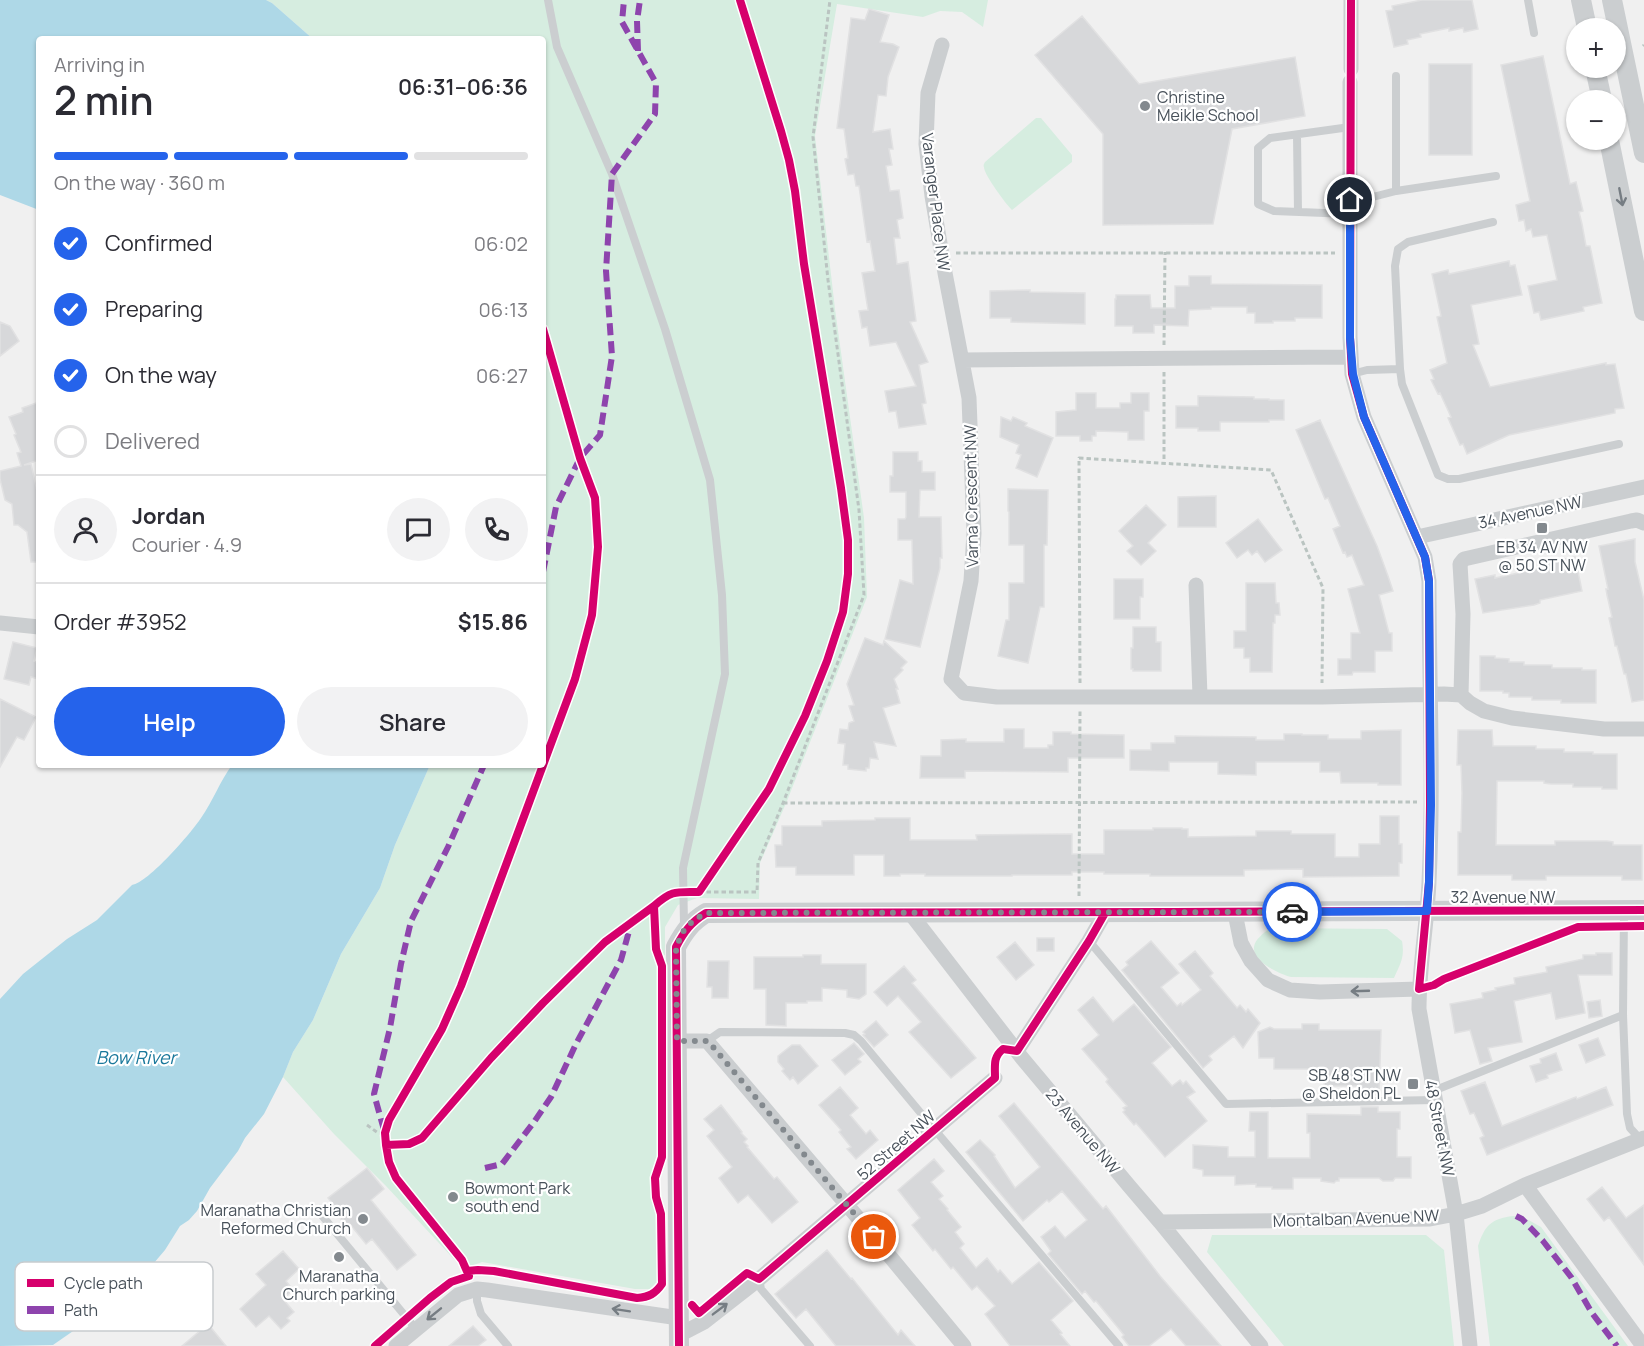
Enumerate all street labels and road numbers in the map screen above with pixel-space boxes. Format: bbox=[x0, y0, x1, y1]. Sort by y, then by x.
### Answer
street label: Varanger Place NW bbox=[917, 132, 955, 272]
street label: Varna Crescent NW bbox=[959, 424, 983, 568]
street label: 34 Avenue NW bbox=[1476, 490, 1584, 534]
street label: 32 Avenue NW bbox=[1450, 886, 1556, 908]
street label: 48 Street NW bbox=[1420, 1078, 1460, 1178]
street label: 23 Avenue NW bbox=[1041, 1084, 1125, 1178]
street label: 52 Street NW bbox=[852, 1105, 940, 1185]
street label: Montalban Avenue NW bbox=[1272, 1204, 1440, 1232]

